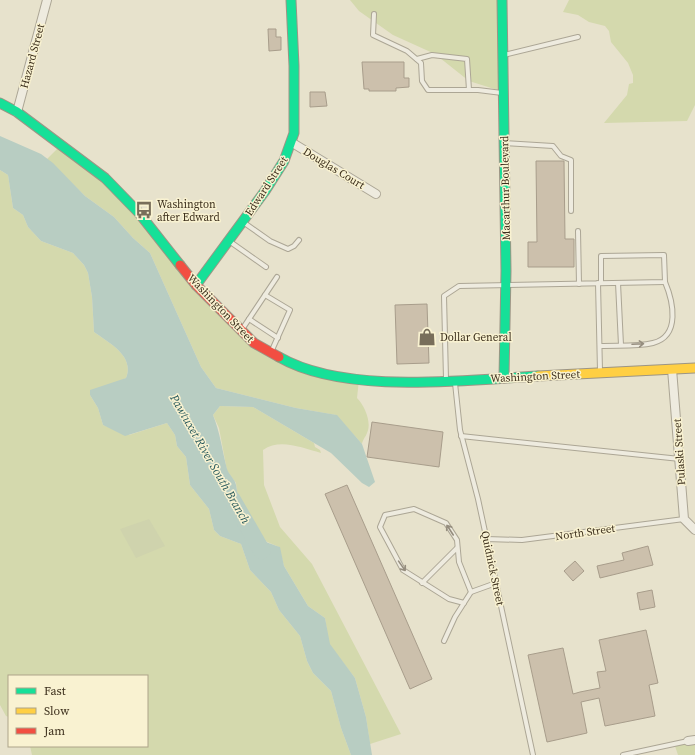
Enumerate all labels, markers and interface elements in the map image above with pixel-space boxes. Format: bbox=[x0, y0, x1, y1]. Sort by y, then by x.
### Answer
street label: Hazard Street bbox=[17, 22, 48, 90]
street label: Macarthur Boulevard bbox=[497, 135, 514, 240]
street label: Douglas Court bbox=[300, 144, 368, 193]
street label: Edward Street bbox=[242, 153, 292, 219]
place label: Washington after Edward bbox=[157, 197, 221, 225]
bus stop icon: Washington after Edward bbox=[134, 200, 154, 220]
street label: Washington Street bbox=[184, 271, 257, 346]
shop icon: Dollar General bbox=[417, 327, 437, 347]
place label: Dollar General bbox=[440, 330, 512, 345]
one-way arrow bbox=[632, 340, 645, 347]
street label: Washington Street bbox=[490, 367, 581, 386]
water label: Pawtuxet River South Branch bbox=[166, 391, 254, 527]
street label: Pulaski Street bbox=[670, 418, 689, 486]
street label: North Street bbox=[554, 521, 616, 544]
one-way arrow bbox=[446, 525, 454, 536]
street label: Quidnick Street bbox=[477, 529, 508, 607]
one-way arrow bbox=[398, 560, 406, 571]
legend bbox=[8, 675, 148, 747]
text: Fast bbox=[44, 683, 66, 699]
text: Slow bbox=[44, 703, 70, 719]
text: Jam bbox=[43, 723, 65, 739]

